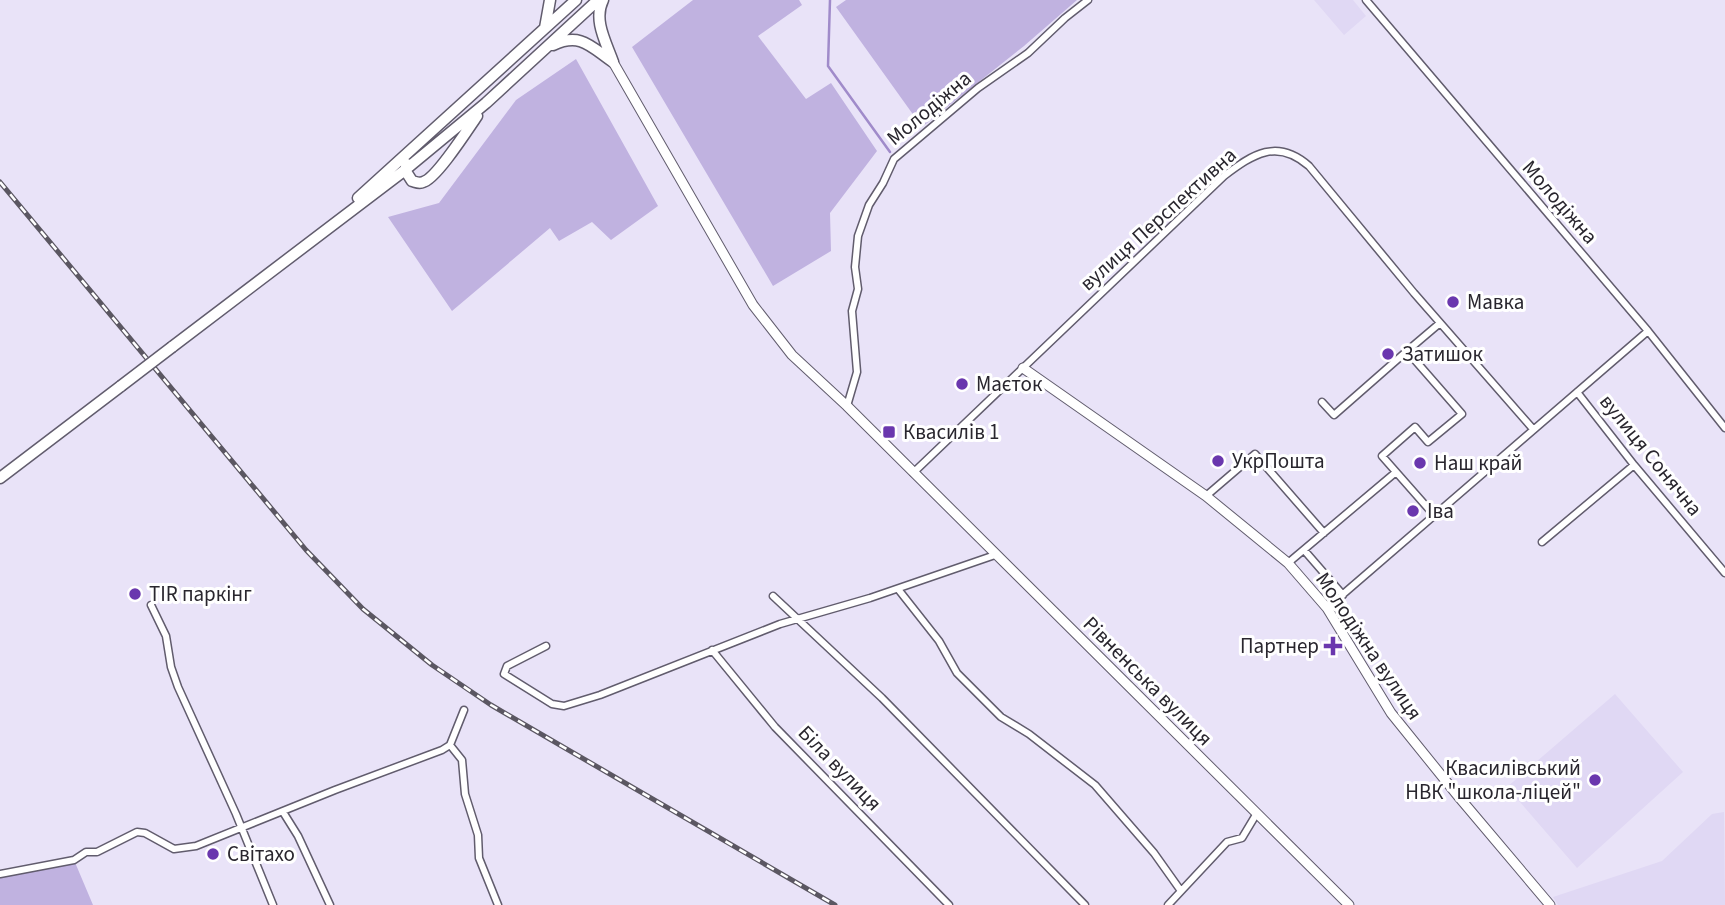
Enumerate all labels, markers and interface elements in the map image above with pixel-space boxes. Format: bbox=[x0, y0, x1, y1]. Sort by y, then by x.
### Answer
street label: Молодіжна bbox=[880, 64, 978, 152]
street label: вулиця Перспективна bbox=[1073, 140, 1243, 298]
street label: Молодіжна bbox=[1515, 154, 1605, 250]
place label: Мавка bbox=[1467, 287, 1524, 317]
marker: Мавка bbox=[1445, 294, 1461, 310]
place label: Затишок bbox=[1402, 339, 1483, 369]
marker: Затишок bbox=[1380, 346, 1396, 362]
place label: Маєток bbox=[976, 369, 1043, 399]
marker: Маєток bbox=[954, 376, 970, 392]
street label: вулиця Сонячна bbox=[1592, 388, 1710, 522]
place label: Квасилів 1 bbox=[903, 417, 999, 447]
marker: Квасилів 1 bbox=[881, 424, 897, 440]
place label: УкрПошта bbox=[1232, 446, 1325, 476]
place label: Наш край bbox=[1434, 448, 1522, 478]
marker: УкрПошта bbox=[1210, 453, 1226, 469]
marker: Наш край bbox=[1412, 455, 1428, 471]
place label: Іва bbox=[1427, 496, 1454, 526]
marker: Іва bbox=[1405, 503, 1421, 519]
street label: Молодіжна вулиця bbox=[1308, 566, 1430, 726]
place label: TIR паркінг bbox=[149, 579, 252, 609]
marker: TIR паркінг bbox=[127, 586, 143, 602]
street label: Рівненська вулиця bbox=[1076, 609, 1220, 753]
place label: Партнер bbox=[1240, 631, 1319, 661]
marker: Партнер bbox=[1325, 638, 1341, 654]
street label: Біла вулиця bbox=[791, 718, 889, 818]
place label: Квасилівський НВК "школа-ліцей" bbox=[1405, 753, 1581, 807]
marker: Квасилівський НВК "школа-ліцей" bbox=[1587, 772, 1603, 788]
place label: Світахо bbox=[227, 839, 295, 869]
marker: Світахо bbox=[205, 846, 221, 862]

